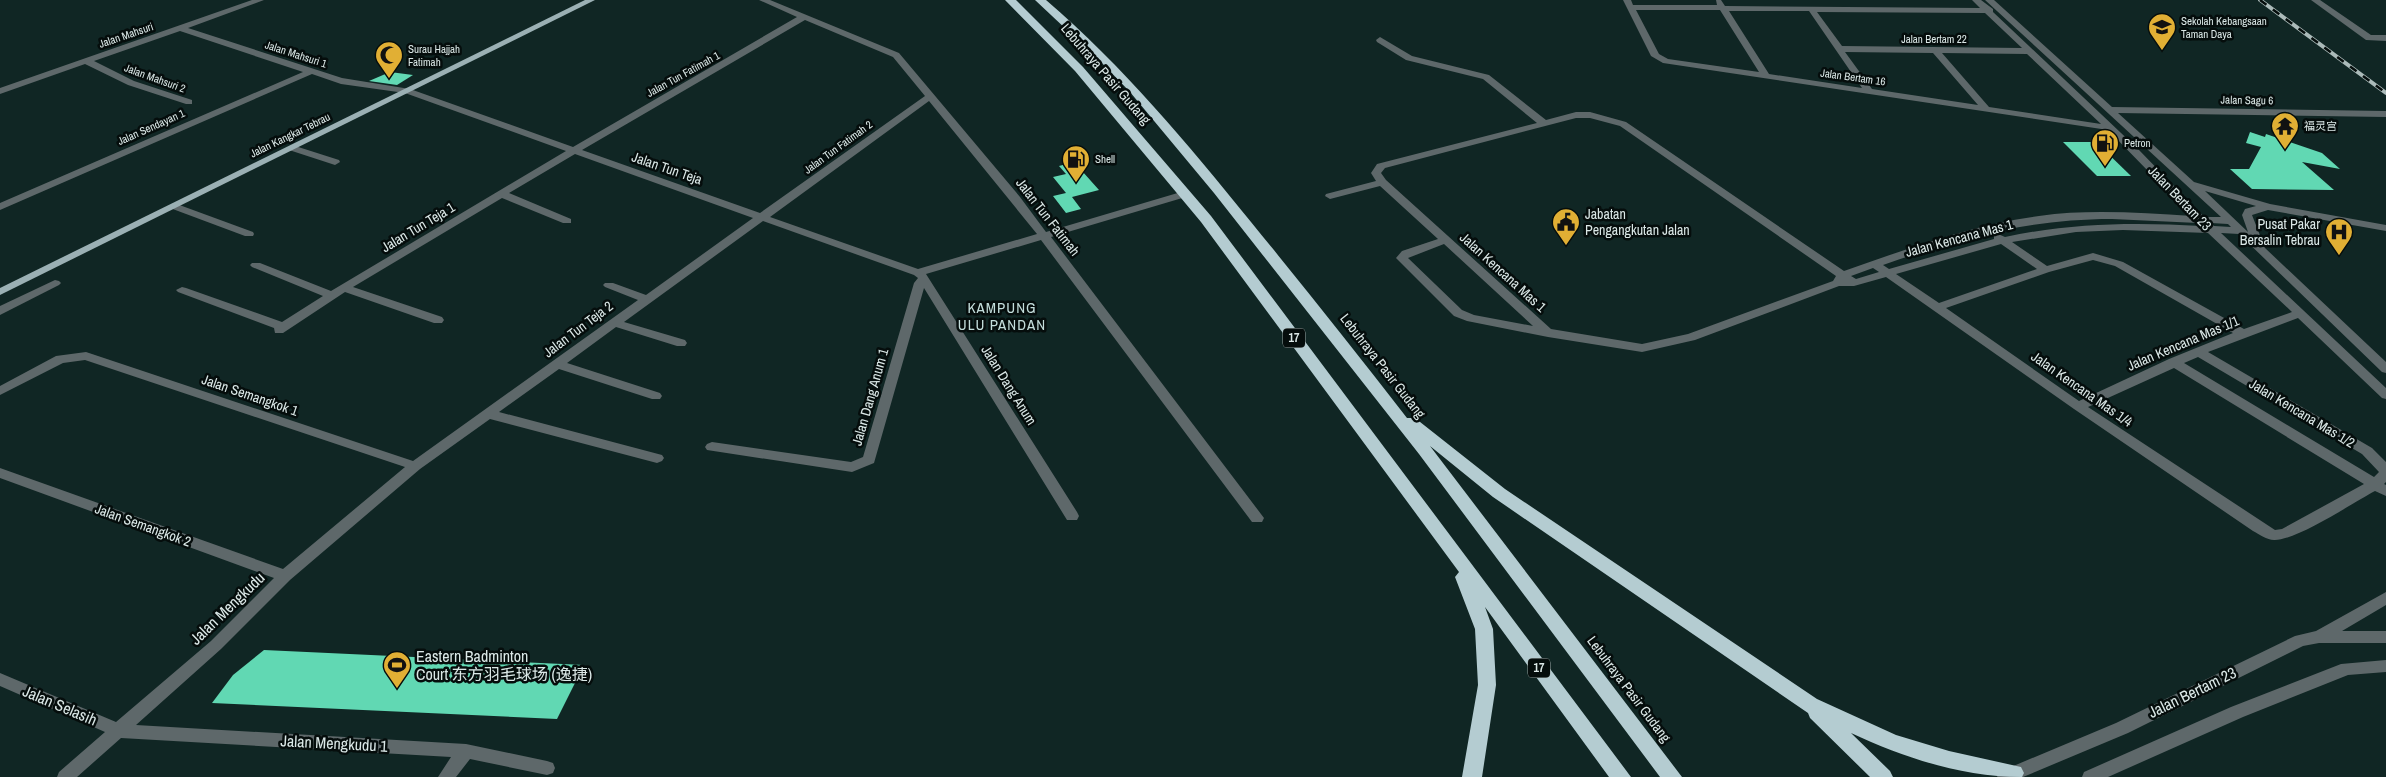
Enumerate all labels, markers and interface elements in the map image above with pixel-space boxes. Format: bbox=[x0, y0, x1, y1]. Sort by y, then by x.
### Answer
school or university icon: Sekolah Kebangsaan Taman Daya bbox=[2147, 12, 2177, 51]
place label: Sekolah Kebangsaan Taman Daya bbox=[2181, 14, 2267, 41]
street label: Jalan Mahsuri bbox=[97, 19, 155, 51]
street label: Lebuhraya Pasir Gudang bbox=[1057, 20, 1155, 129]
street label: Jalan Bertam 22 bbox=[1901, 32, 1967, 46]
street label: Jalan Mahsuri 1 bbox=[263, 37, 329, 71]
mosque icon: Surau Hajjah Fatimah bbox=[374, 40, 404, 79]
place label: Surau Hajjah Fatimah bbox=[408, 42, 460, 69]
street label: Jalan Tun Fatimah 1 bbox=[644, 48, 722, 100]
street label: Jalan Mahsuri 2 bbox=[122, 60, 188, 96]
street label: Jalan Bertam 16 bbox=[1820, 65, 1886, 89]
street label: Jalan Sagu 6 bbox=[2221, 93, 2273, 107]
street label: Jalan Sendayan 1 bbox=[115, 106, 187, 148]
street label: Jalan Kangkar Tebrau bbox=[248, 110, 332, 160]
temple icon: 福灵宫 bbox=[2270, 111, 2300, 150]
street label: Jalan Tun Fatimah 2 bbox=[801, 117, 875, 177]
place label: 福灵宫 bbox=[2304, 119, 2337, 133]
fuel station icon: Petron bbox=[2090, 128, 2120, 167]
place label: Petron bbox=[2124, 136, 2151, 150]
fuel station icon: Shell bbox=[1061, 144, 1091, 183]
street label: Jalan Tun Teja bbox=[629, 148, 705, 189]
place label: Shell bbox=[1095, 152, 1115, 166]
street label: Jalan Bertam 23 bbox=[2144, 162, 2216, 234]
street label: Jalan Tun Fatimah bbox=[1012, 174, 1084, 260]
street label: Jalan Tun Teja 1 bbox=[378, 198, 459, 256]
place label: Jabatan Pengangkutan Jalan bbox=[1585, 205, 1690, 239]
public building icon: Jabatan Pengangkutan Jalan bbox=[1551, 207, 1581, 246]
street label: Jalan Kencana Mas 1 bbox=[1903, 215, 2015, 261]
place label: Pusat Pakar Bersalin Tebrau bbox=[2240, 215, 2320, 249]
hospital icon: Pusat Pakar Bersalin Tebrau bbox=[2324, 217, 2354, 256]
street label: Jalan Kencana Mas 1 bbox=[1456, 228, 1551, 316]
street label: Jalan Tun Teja 2 bbox=[539, 297, 617, 361]
district label: KAMPUNG ULU PANDAN bbox=[958, 297, 1046, 335]
street label: Lebuhraya Pasir Gudang bbox=[1336, 310, 1430, 423]
street label: Jalan Kencana Mas 1/1 bbox=[2124, 311, 2242, 375]
road number: 17 bbox=[1283, 328, 1305, 348]
street label: Jalan Dang Anum bbox=[977, 342, 1041, 428]
street label: Jalan Dang Anum 1 bbox=[848, 346, 893, 448]
street label: Jalan Kencana Mas 1/4 bbox=[2028, 347, 2137, 431]
street label: Jalan Semangkok 1 bbox=[199, 370, 301, 420]
street label: Jalan Kencana Mas 1/2 bbox=[2246, 374, 2358, 452]
street label: Jalan Semangkok 2 bbox=[93, 499, 193, 551]
street label: Jalan Mengkudu bbox=[185, 567, 269, 649]
street label: Lebuhraya Pasir Gudang bbox=[1583, 632, 1675, 746]
place label: Eastern Badminton Court 东方羽毛球场 (逸捷) bbox=[416, 645, 592, 685]
sports icon: Eastern Badminton Court 东方羽毛球场 (逸捷) bbox=[382, 650, 412, 689]
road number: 17 bbox=[1528, 658, 1550, 678]
street label: Jalan Bertam 23 bbox=[2144, 661, 2240, 723]
street label: Jalan Selasih bbox=[19, 679, 101, 731]
street label: Jalan Mengkudu 1 bbox=[280, 729, 389, 757]

